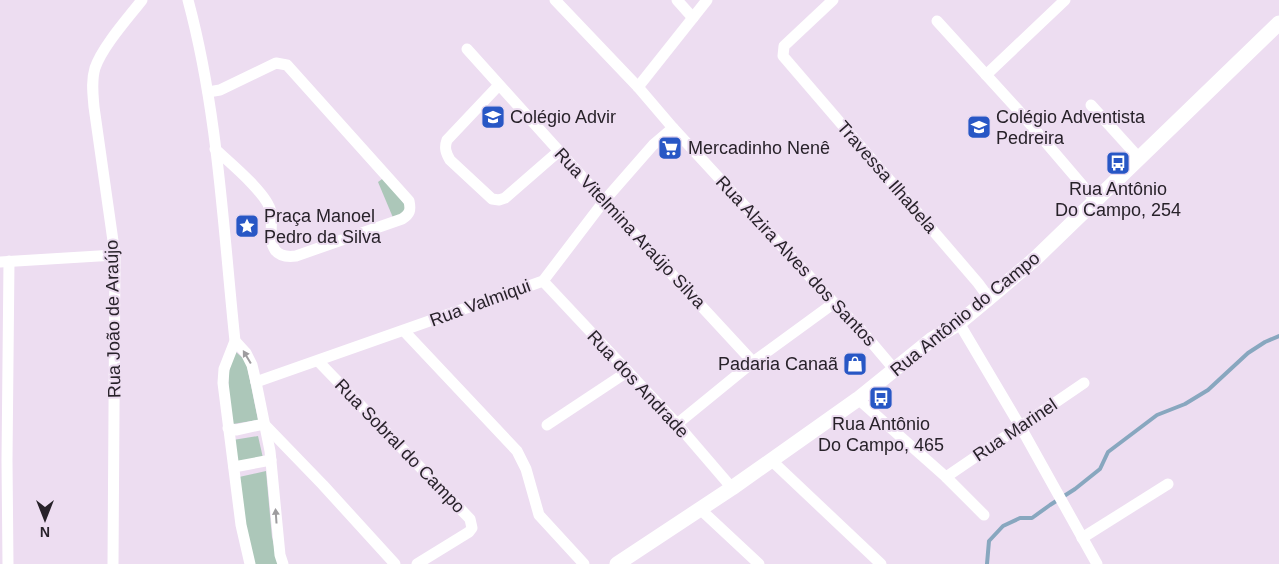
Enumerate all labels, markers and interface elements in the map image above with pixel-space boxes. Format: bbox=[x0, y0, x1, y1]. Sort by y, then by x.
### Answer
school or university icon: Colégio Advir bbox=[480, 104, 506, 130]
place label: Colégio Advir bbox=[510, 107, 616, 127]
place label: Colégio Adventista Pedreira bbox=[996, 107, 1146, 148]
school or university icon: Colégio Adventista Pedreira bbox=[966, 114, 992, 140]
street label: Travessa Ilhabela bbox=[833, 117, 942, 238]
supermarket icon: Mercadinho Nenê bbox=[657, 135, 683, 161]
place label: Mercadinho Nenê bbox=[688, 138, 830, 158]
street label: Rua Vitelmina Araújo Silva bbox=[550, 144, 710, 313]
bus stop icon: Rua Antônio Do Campo, 254 bbox=[1105, 150, 1131, 176]
street label: Rua Alzira Alves dos Santos bbox=[712, 172, 880, 350]
place label: Rua Antônio Do Campo, 254 bbox=[1055, 179, 1181, 220]
place label: Praça Manoel Pedro da Silva bbox=[264, 206, 382, 247]
place icon: Praça Manoel Pedro da Silva bbox=[234, 213, 260, 239]
street label: Rua João de Araújo bbox=[102, 240, 124, 398]
street label: Rua Antônio do Campo bbox=[886, 248, 1044, 380]
street label: Rua Valmiqui bbox=[427, 276, 533, 330]
street label: Rua dos Andrade bbox=[583, 326, 693, 442]
one-way arrow bbox=[243, 350, 252, 363]
shop icon: Padaria Canaã bbox=[842, 351, 868, 377]
place label: Padaria Canaã bbox=[718, 354, 839, 374]
street label: Rua Sobral do Campo bbox=[331, 375, 469, 517]
bus stop icon: Rua Antônio Do Campo, 465 bbox=[868, 385, 894, 411]
street label: Rua Marinel bbox=[969, 395, 1061, 465]
place label: Rua Antônio Do Campo, 465 bbox=[818, 414, 944, 455]
north arrow bbox=[20, 494, 70, 544]
one-way arrow bbox=[272, 508, 280, 524]
text: N bbox=[40, 524, 50, 540]

